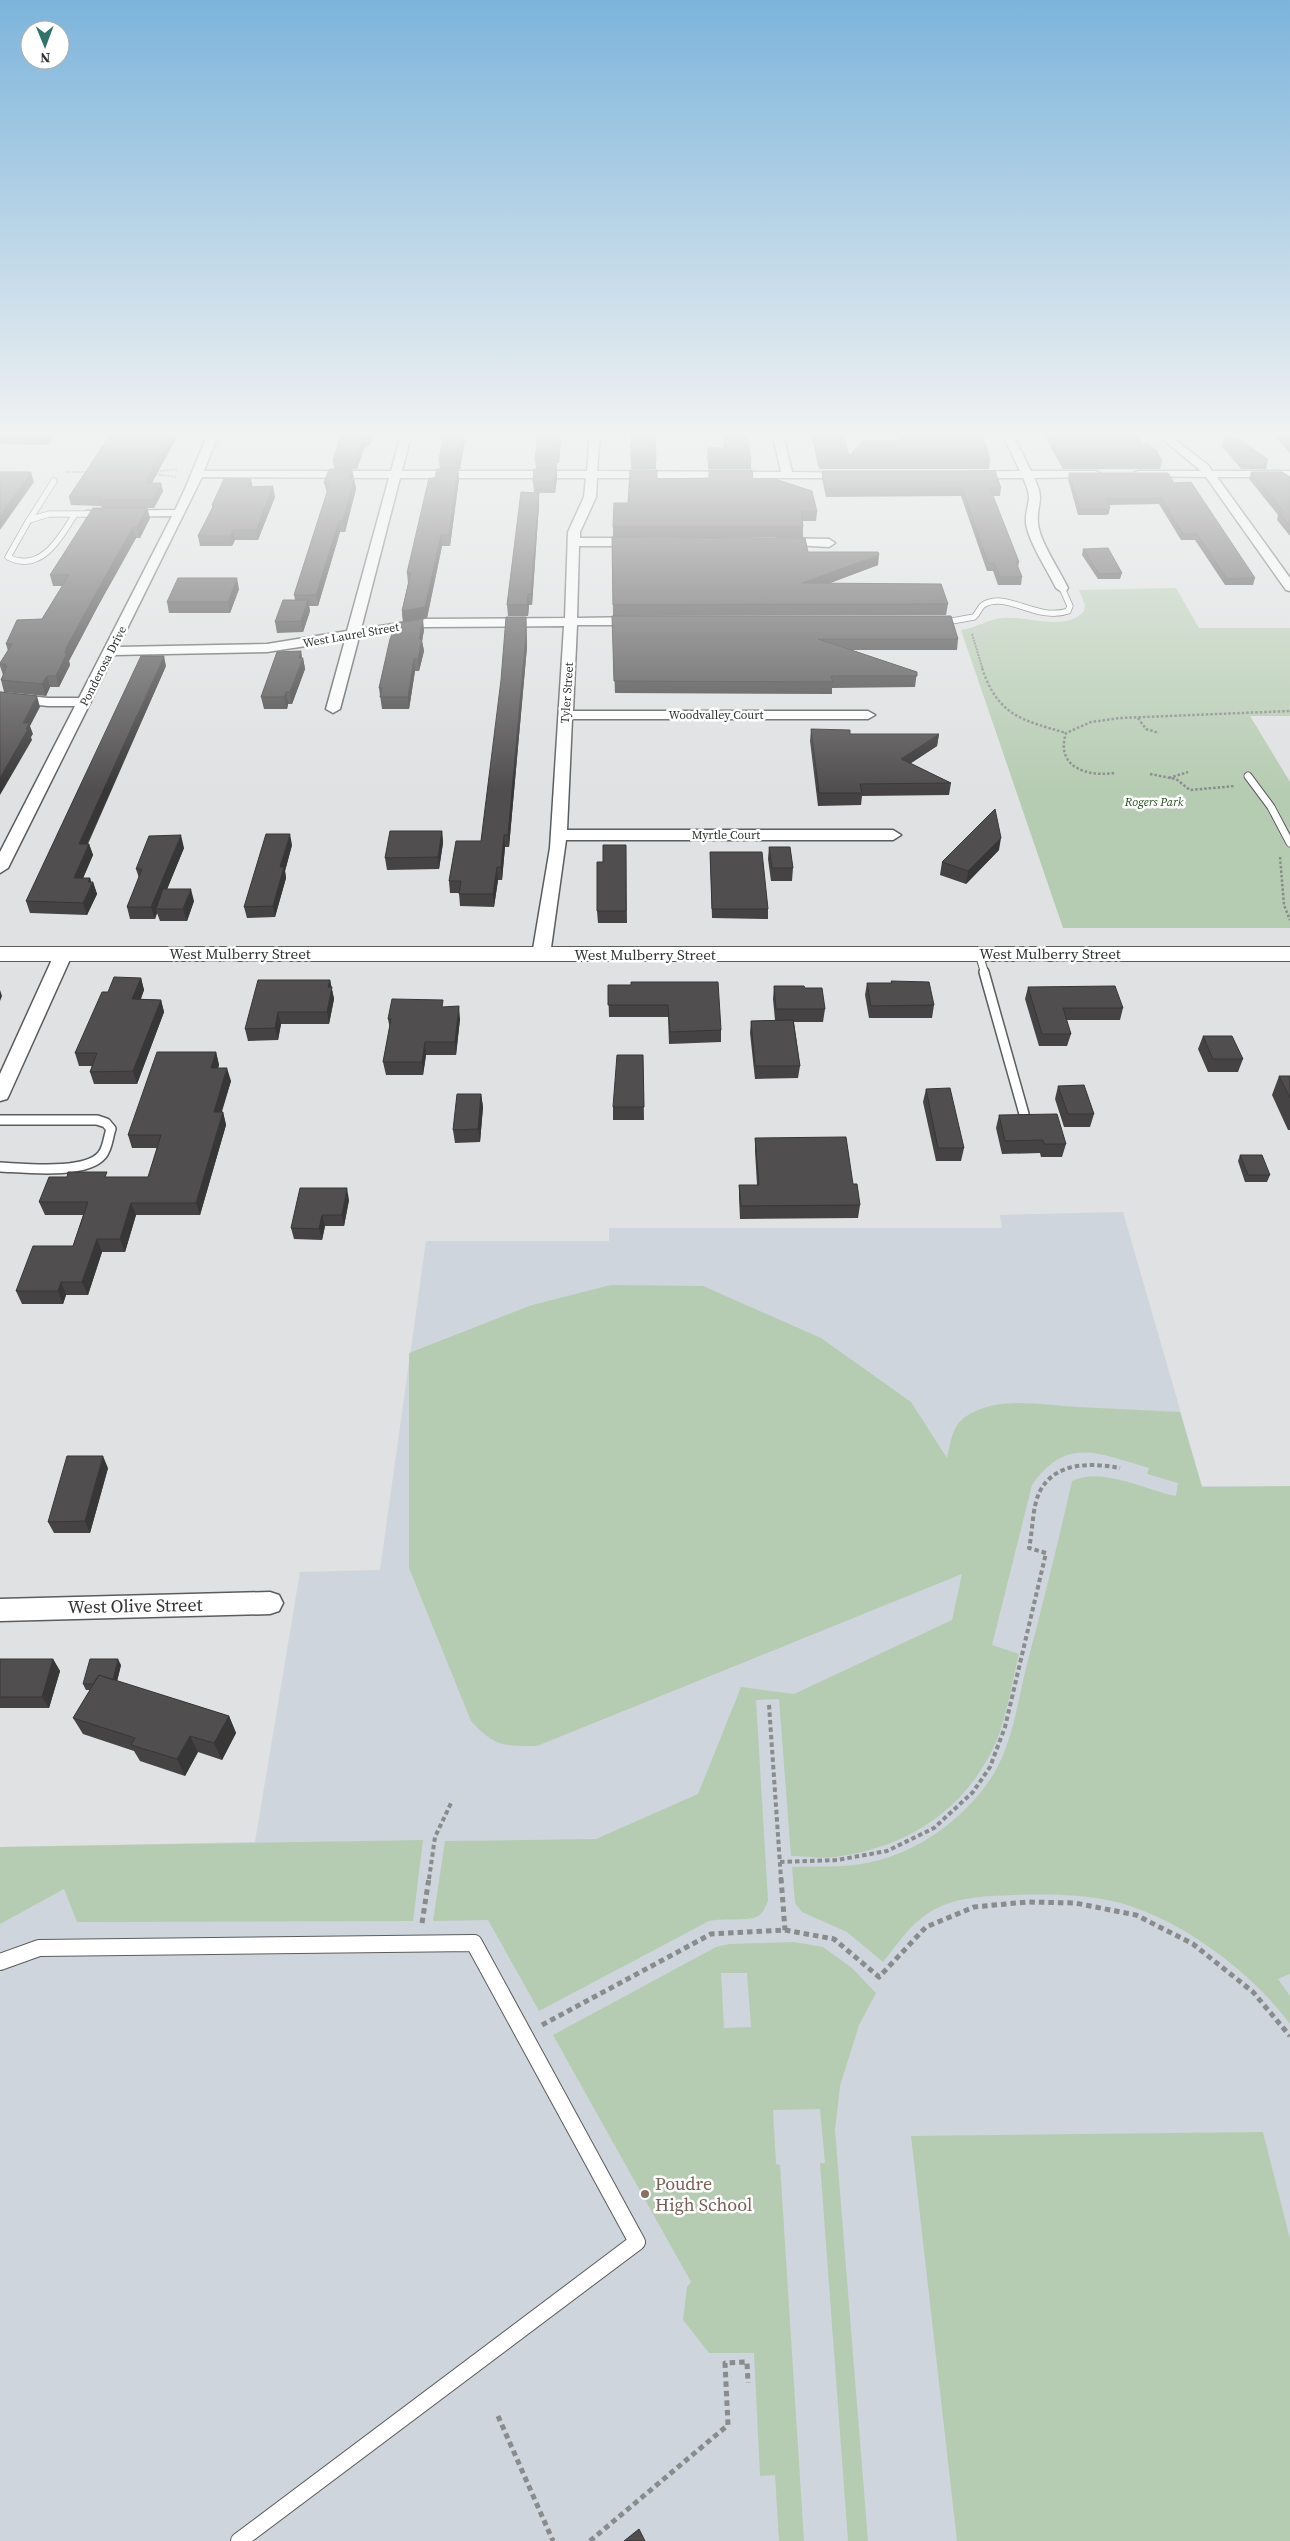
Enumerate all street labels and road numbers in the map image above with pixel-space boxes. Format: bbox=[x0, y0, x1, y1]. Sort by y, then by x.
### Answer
street label: West Laurel Street bbox=[302, 619, 400, 651]
street label: Ponderosa Drive bbox=[76, 623, 130, 709]
street label: Tyler Street bbox=[557, 662, 577, 724]
street label: Woodvalley Court bbox=[669, 707, 764, 723]
street label: Myrtle Court bbox=[692, 827, 760, 843]
street label: West Mulberry Street bbox=[169, 943, 311, 964]
street label: West Mulberry Street bbox=[979, 943, 1121, 964]
street label: West Mulberry Street bbox=[574, 944, 716, 965]
street label: West Olive Street bbox=[67, 1592, 203, 1619]

